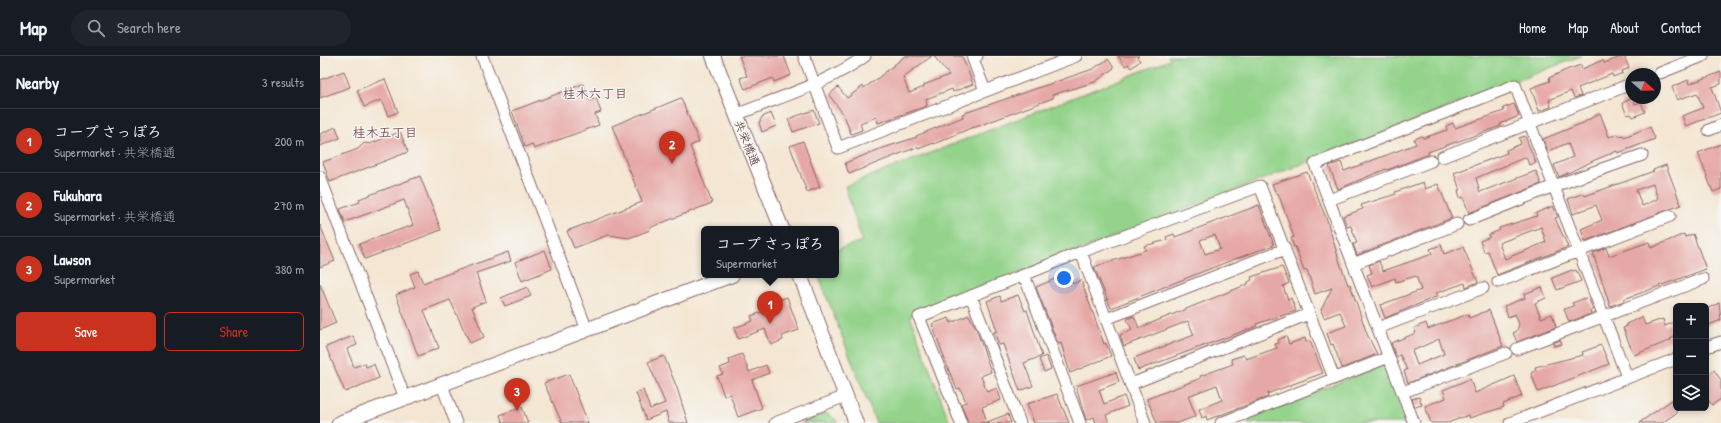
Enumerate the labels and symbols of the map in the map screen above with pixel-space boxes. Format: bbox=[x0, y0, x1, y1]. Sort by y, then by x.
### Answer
north arrow bbox=[1625, 68, 1661, 104]
district label: 桂木六丁目 bbox=[562, 84, 628, 102]
street label: 共栄橋通 bbox=[731, 117, 764, 168]
district label: 桂木五丁目 bbox=[352, 123, 418, 141]
pin: 2 bbox=[659, 131, 685, 164]
your location bbox=[1054, 268, 1074, 288]
pin: 1 bbox=[757, 291, 783, 324]
pin: 3 bbox=[504, 378, 530, 411]

